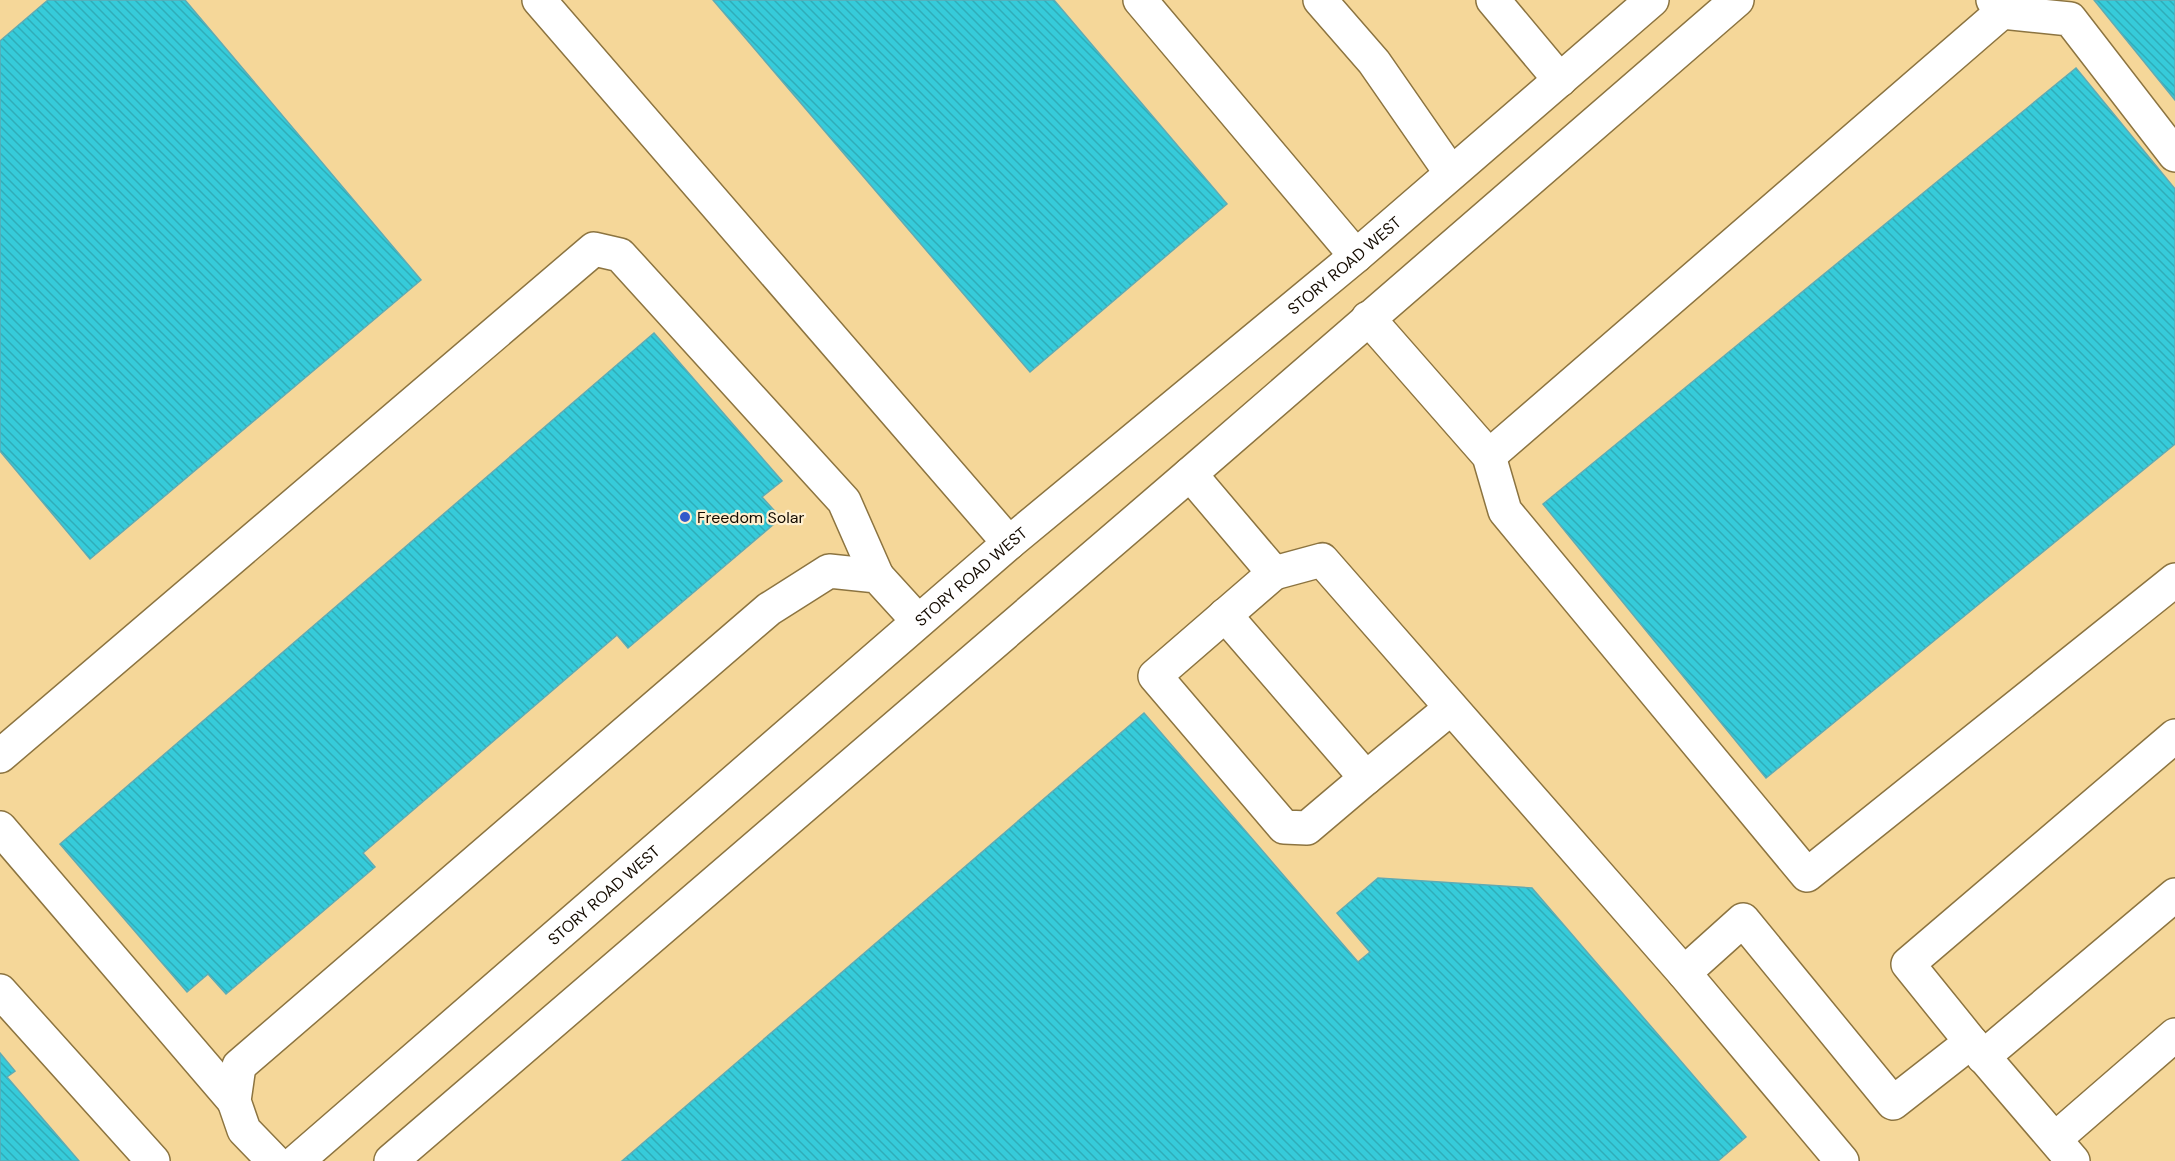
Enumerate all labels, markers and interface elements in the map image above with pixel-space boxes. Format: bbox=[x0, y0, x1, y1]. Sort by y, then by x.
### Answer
street label: STORY ROAD WEST bbox=[1283, 211, 1405, 319]
place label: Freedom Solar bbox=[697, 507, 804, 528]
marker: Freedom Solar bbox=[678, 510, 692, 524]
street label: STORY ROAD WEST bbox=[910, 522, 1031, 631]
street label: STORY ROAD WEST bbox=[543, 840, 664, 949]

